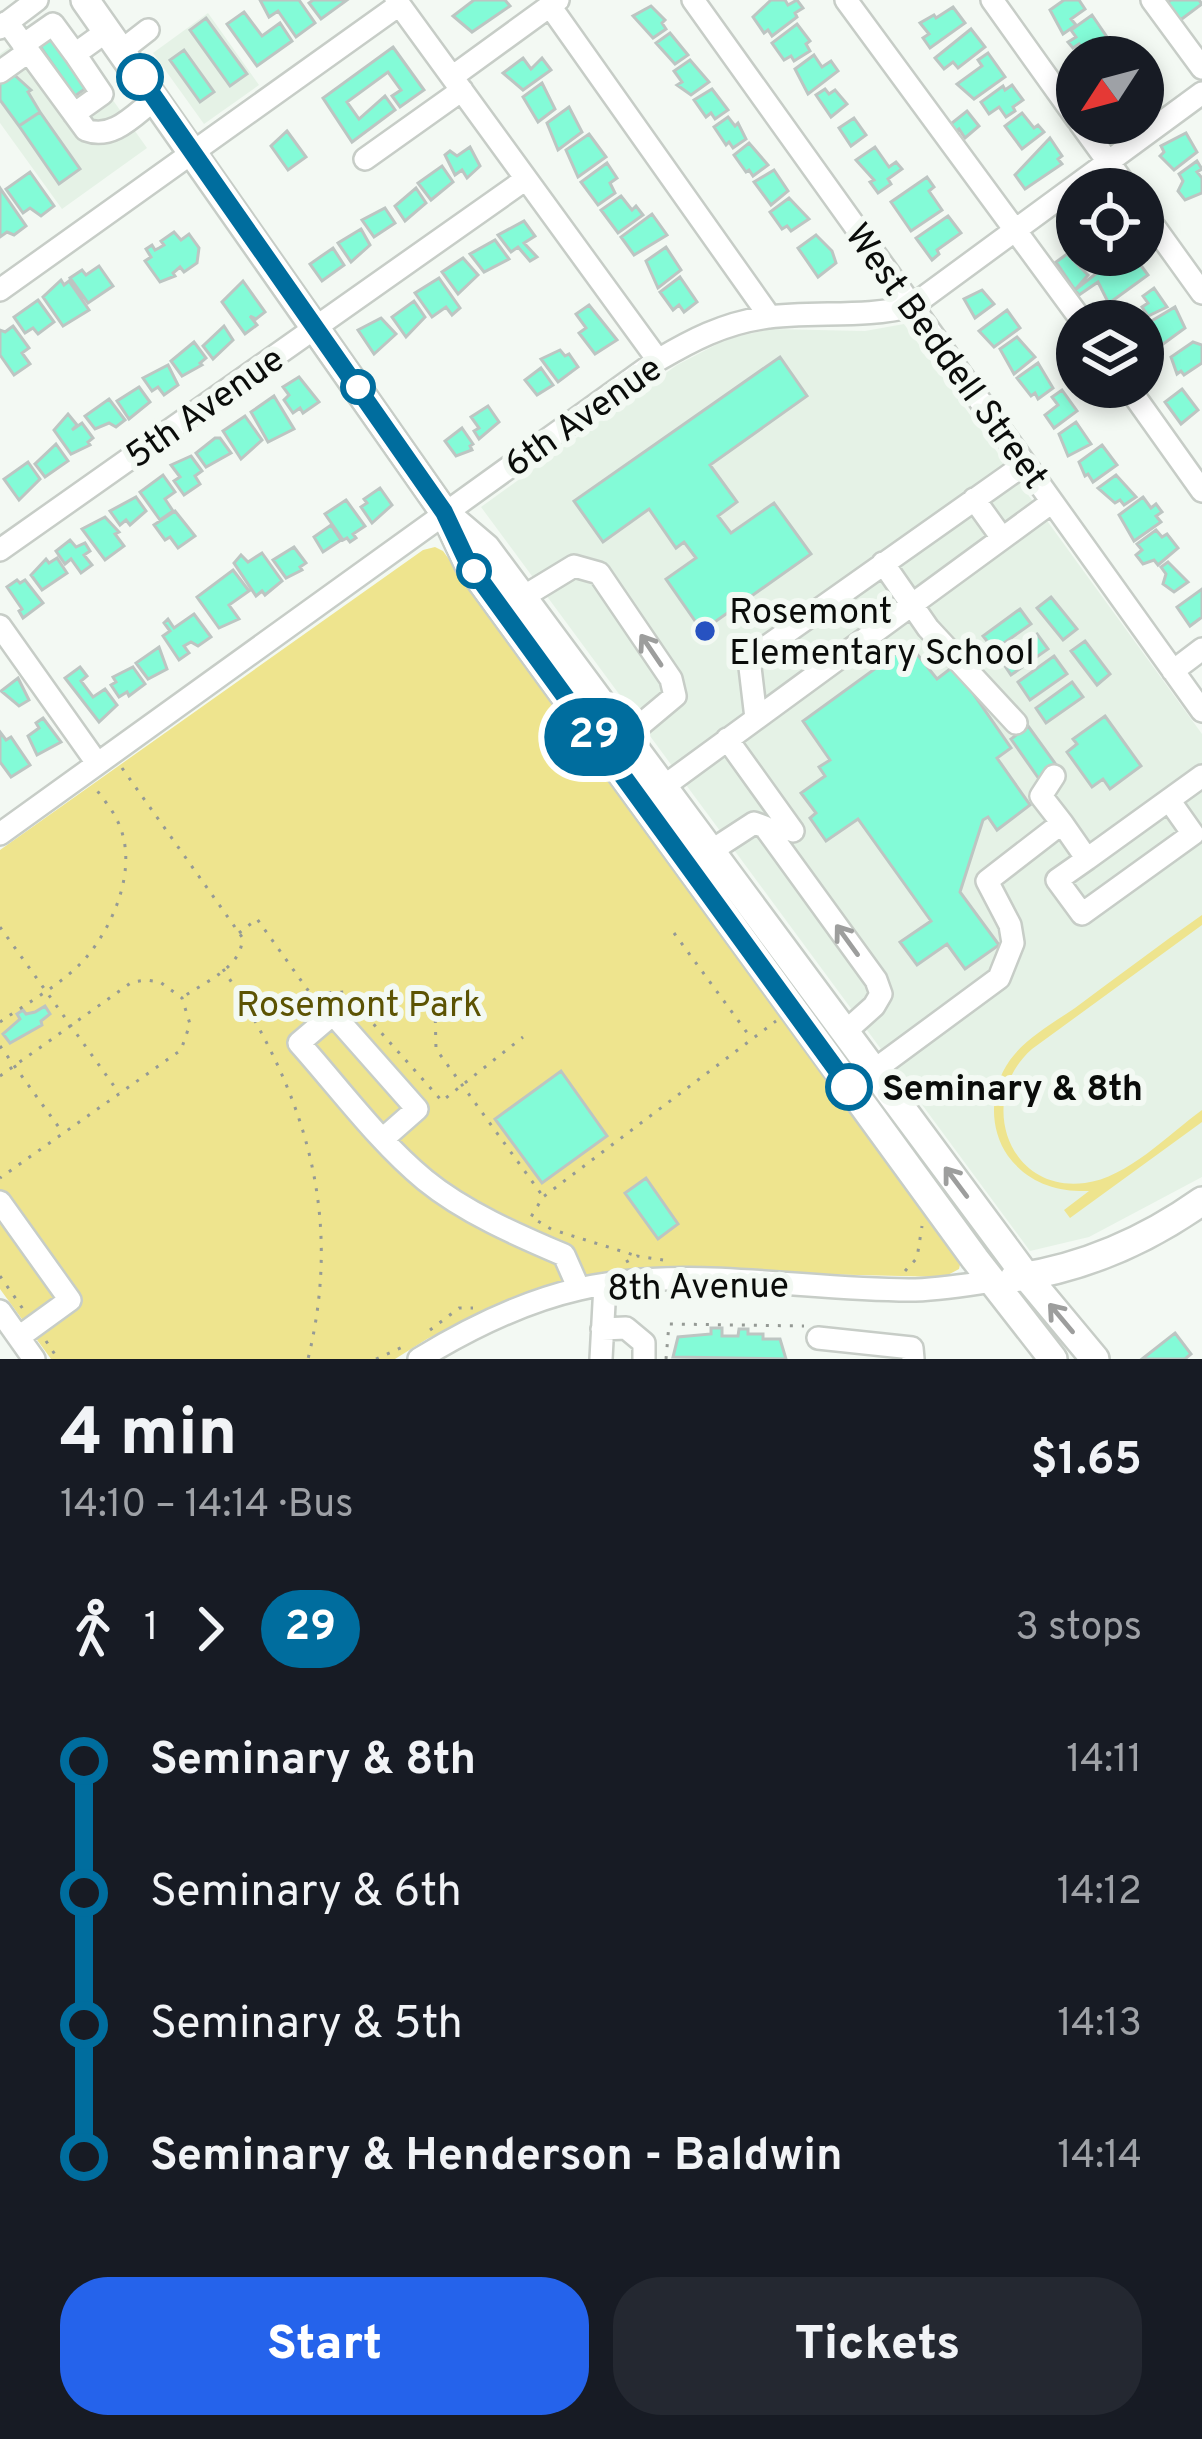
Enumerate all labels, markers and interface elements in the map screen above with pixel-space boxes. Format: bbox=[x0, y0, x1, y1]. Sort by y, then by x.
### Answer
north arrow bbox=[1056, 36, 1164, 144]
map controls bbox=[1056, 36, 1164, 408]
unlabelled marker bbox=[118, 55, 162, 99]
button: locate bbox=[1056, 168, 1164, 276]
street label: West Beddell Street bbox=[833, 215, 1057, 499]
button: layers bbox=[1056, 300, 1164, 408]
street label: 5th Avenue bbox=[118, 338, 294, 481]
street label: 6th Avenue bbox=[497, 347, 672, 489]
unlabelled marker bbox=[342, 371, 374, 403]
unlabelled marker bbox=[458, 555, 490, 587]
place label: Rosemont Elementary School bbox=[729, 591, 1035, 678]
marker: Rosemont Elementary School bbox=[692, 618, 718, 644]
one-way arrow bbox=[639, 634, 664, 667]
line badge: 29 bbox=[540, 698, 648, 776]
text: 29 bbox=[568, 710, 620, 763]
one-way arrow bbox=[835, 924, 861, 957]
park label: Rosemont Park bbox=[236, 984, 482, 1030]
marker: Seminary & 8th bbox=[827, 1065, 871, 1109]
place label: Seminary & 8th bbox=[882, 1068, 1143, 1114]
one-way arrow bbox=[944, 1166, 970, 1199]
street label: 8th Avenue bbox=[607, 1264, 789, 1314]
one-way arrow bbox=[1048, 1302, 1074, 1334]
text: 4 min bbox=[60, 1395, 237, 1478]
text: $1.65 bbox=[1031, 1433, 1142, 1490]
text: 14:10 – 14:14 · Bus bbox=[60, 1482, 353, 1531]
icon: walk bbox=[60, 1596, 126, 1662]
icon: forward bbox=[177, 1596, 243, 1662]
text: 29 bbox=[285, 1602, 336, 1655]
text: 1 bbox=[144, 1605, 159, 1654]
text: 3 stops bbox=[1016, 1605, 1142, 1654]
text: Seminary & 8th bbox=[150, 1733, 476, 1790]
text: 14:11 bbox=[1066, 1737, 1142, 1786]
text: Seminary & 6th bbox=[150, 1865, 462, 1922]
text: 14:12 bbox=[1057, 1869, 1142, 1918]
text: Seminary & 5th bbox=[150, 1997, 463, 2054]
text: 14:13 bbox=[1057, 2001, 1142, 2050]
text: Seminary & Henderson - Baldwin bbox=[150, 2129, 843, 2186]
text: 14:14 bbox=[1057, 2133, 1142, 2182]
button: Start bbox=[60, 2277, 589, 2415]
button: Tickets bbox=[613, 2277, 1142, 2415]

